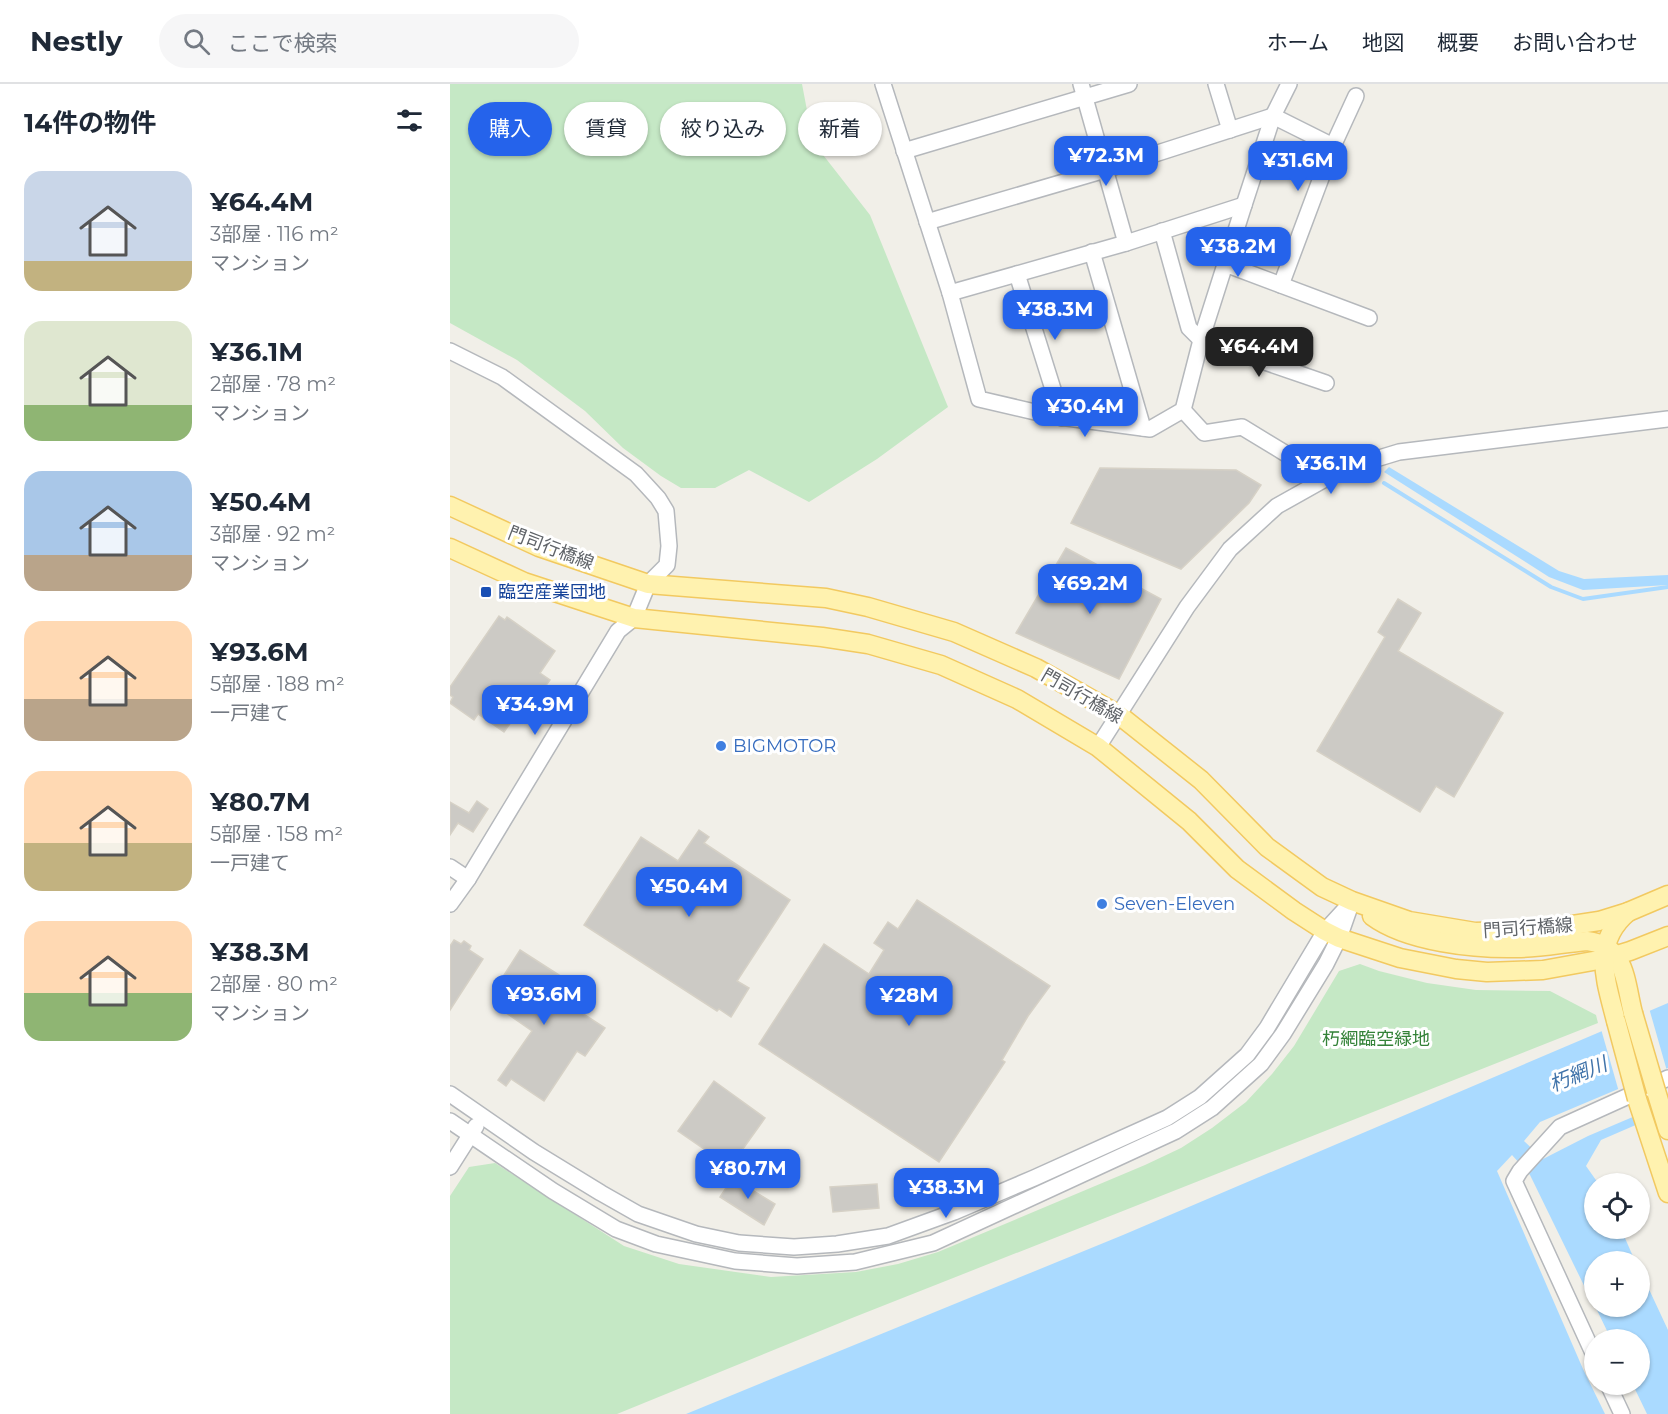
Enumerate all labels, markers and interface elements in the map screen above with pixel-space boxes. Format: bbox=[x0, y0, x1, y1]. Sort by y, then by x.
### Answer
search box bbox=[159, 14, 579, 68]
text: Nestly bbox=[30, 24, 123, 58]
icon: search bbox=[180, 25, 213, 58]
text: ここで検索 bbox=[228, 30, 338, 57]
text: ホーム bbox=[1267, 30, 1329, 55]
text: 地図 bbox=[1362, 30, 1404, 55]
text: 概要 bbox=[1437, 30, 1479, 55]
text: お問い合わせ bbox=[1512, 30, 1638, 55]
chip: 購入 bbox=[468, 102, 552, 156]
chip: 賃貸 bbox=[564, 102, 648, 156]
chip: 絞り込み bbox=[660, 102, 786, 156]
chip: 新着 bbox=[798, 102, 882, 156]
icon: filters bbox=[393, 104, 426, 137]
text: 14件の物件 bbox=[24, 107, 156, 139]
pin: ¥72.3M bbox=[1057, 136, 1155, 187]
pin: ¥31.6M bbox=[1249, 141, 1347, 192]
text: ¥72.3M bbox=[1068, 143, 1144, 167]
text: ¥31.6M bbox=[1262, 148, 1334, 172]
text: ¥64.4M bbox=[210, 186, 313, 218]
icon: home bbox=[72, 195, 144, 267]
text: 3部屋 · 116 m² bbox=[210, 222, 338, 246]
pin: ¥38.2M bbox=[1189, 227, 1287, 278]
text: ¥38.2M bbox=[1200, 234, 1276, 258]
text: マンション bbox=[210, 251, 310, 275]
pin: ¥38.3M bbox=[1006, 290, 1104, 341]
text: ¥38.3M bbox=[1017, 297, 1093, 321]
pin: ¥64.4M bbox=[1210, 327, 1308, 378]
text: ¥64.4M bbox=[1219, 334, 1299, 358]
text: ¥36.1M bbox=[210, 336, 303, 368]
icon: home bbox=[72, 345, 144, 417]
text: 2部屋 · 78 m² bbox=[210, 372, 336, 396]
pin: ¥30.4M bbox=[1036, 387, 1134, 438]
text: ¥30.4M bbox=[1046, 394, 1124, 418]
text: マンション bbox=[210, 401, 310, 425]
pin: ¥36.1M bbox=[1282, 444, 1380, 495]
text: ¥36.1M bbox=[1295, 451, 1367, 475]
text: ¥50.4M bbox=[210, 486, 311, 518]
icon: home bbox=[72, 495, 144, 567]
text: 3部屋 · 92 m² bbox=[210, 522, 335, 546]
street label: 門司行橋線 bbox=[505, 522, 597, 574]
text: マンション bbox=[210, 551, 310, 575]
pin: ¥69.2M bbox=[1041, 564, 1139, 615]
text: ¥69.2M bbox=[1052, 571, 1128, 595]
place label: 臨空産業団地 bbox=[498, 581, 606, 603]
marker: 臨空産業団地 bbox=[479, 585, 493, 599]
text: ¥93.6M bbox=[210, 636, 309, 668]
icon: home bbox=[72, 645, 144, 717]
street label: 門司行橋線 bbox=[1038, 664, 1126, 728]
text: 5部屋 · 188 m² bbox=[210, 672, 345, 696]
pin: ¥34.9M bbox=[486, 685, 584, 736]
text: ¥34.9M bbox=[496, 692, 574, 716]
text: 一戸建て bbox=[210, 701, 290, 725]
place label: BIGMOTOR bbox=[733, 735, 836, 757]
marker: BIGMOTOR bbox=[714, 739, 728, 753]
text: ¥80.7M bbox=[210, 786, 311, 818]
icon: home bbox=[72, 795, 144, 867]
text: 5部屋 · 158 m² bbox=[210, 822, 343, 846]
text: 一戸建て bbox=[210, 851, 290, 875]
pin: ¥50.4M bbox=[640, 867, 738, 918]
text: ¥50.4M bbox=[650, 874, 728, 898]
place label: Seven-Eleven bbox=[1114, 893, 1235, 915]
marker: Seven-Eleven bbox=[1095, 897, 1109, 911]
street label: 門司行橋線 bbox=[1482, 914, 1574, 942]
text: ¥38.3M bbox=[210, 936, 310, 968]
icon: home bbox=[72, 945, 144, 1017]
text: 2部屋 · 80 m² bbox=[210, 972, 338, 996]
pin: ¥93.6M bbox=[495, 975, 593, 1026]
pin: ¥28M bbox=[873, 976, 945, 1027]
text: ¥93.6M bbox=[506, 982, 582, 1006]
text: ¥28M bbox=[880, 983, 938, 1007]
text: マンション bbox=[210, 1001, 310, 1025]
park label: 朽網臨空緑地 bbox=[1322, 1028, 1430, 1050]
water label: 朽網川 bbox=[1546, 1051, 1612, 1096]
pin: ¥80.7M bbox=[699, 1149, 797, 1200]
text: ¥80.7M bbox=[709, 1156, 787, 1180]
pin: ¥38.3M bbox=[897, 1168, 995, 1219]
map controls bbox=[1584, 1173, 1650, 1395]
button: locate bbox=[1584, 1173, 1650, 1239]
text: ¥38.3M bbox=[908, 1175, 984, 1199]
button: + bbox=[1584, 1251, 1650, 1317]
button: − bbox=[1584, 1329, 1650, 1395]

